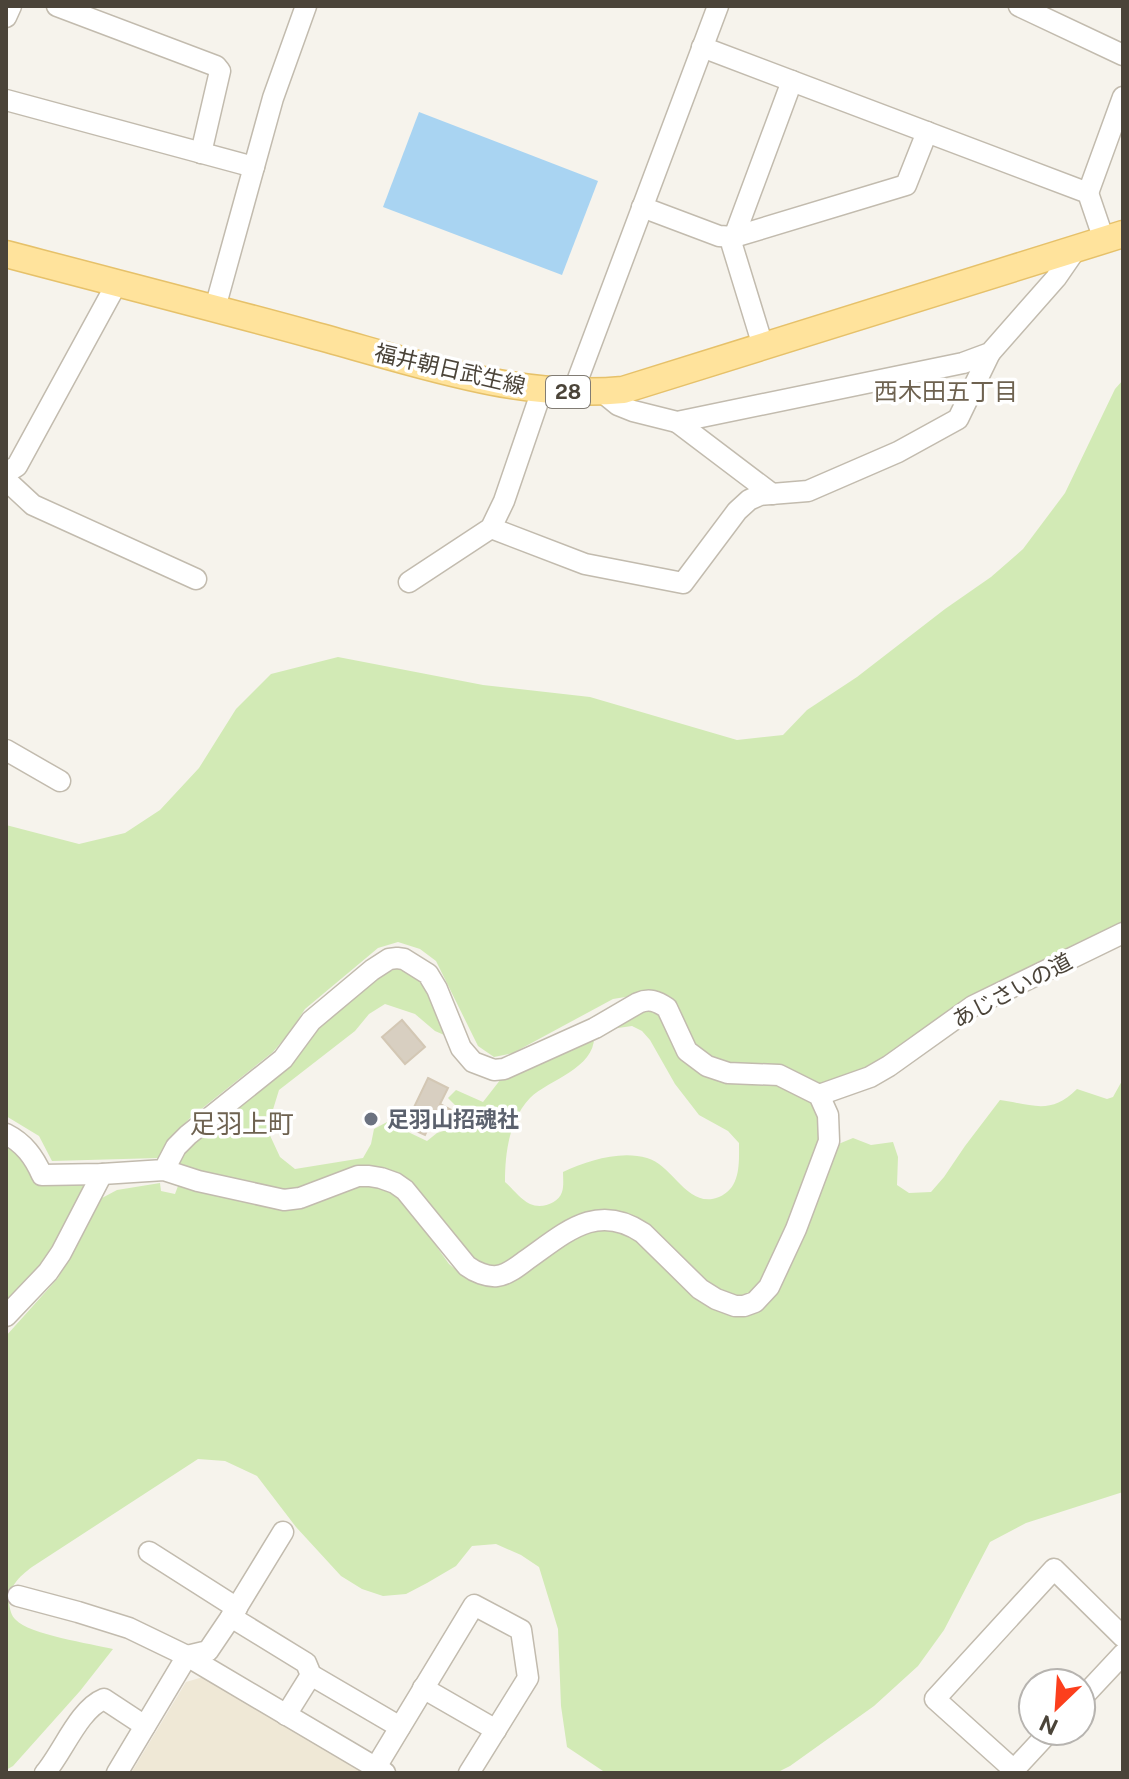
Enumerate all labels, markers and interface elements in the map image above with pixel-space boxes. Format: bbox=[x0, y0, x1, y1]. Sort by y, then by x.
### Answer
street label: 福井朝日武生線 bbox=[372, 339, 528, 399]
road number: 28 bbox=[546, 376, 590, 408]
district label: 西木田五丁目 bbox=[874, 377, 1018, 405]
street label: あじさいの道 bbox=[948, 948, 1076, 1032]
place label: 足羽山招魂社 bbox=[387, 1106, 519, 1132]
district label: 足羽上町 bbox=[190, 1108, 294, 1139]
marker: 足羽山招魂社 bbox=[362, 1110, 380, 1128]
north arrow bbox=[1017, 1667, 1097, 1747]
text: N bbox=[1035, 1710, 1062, 1741]

